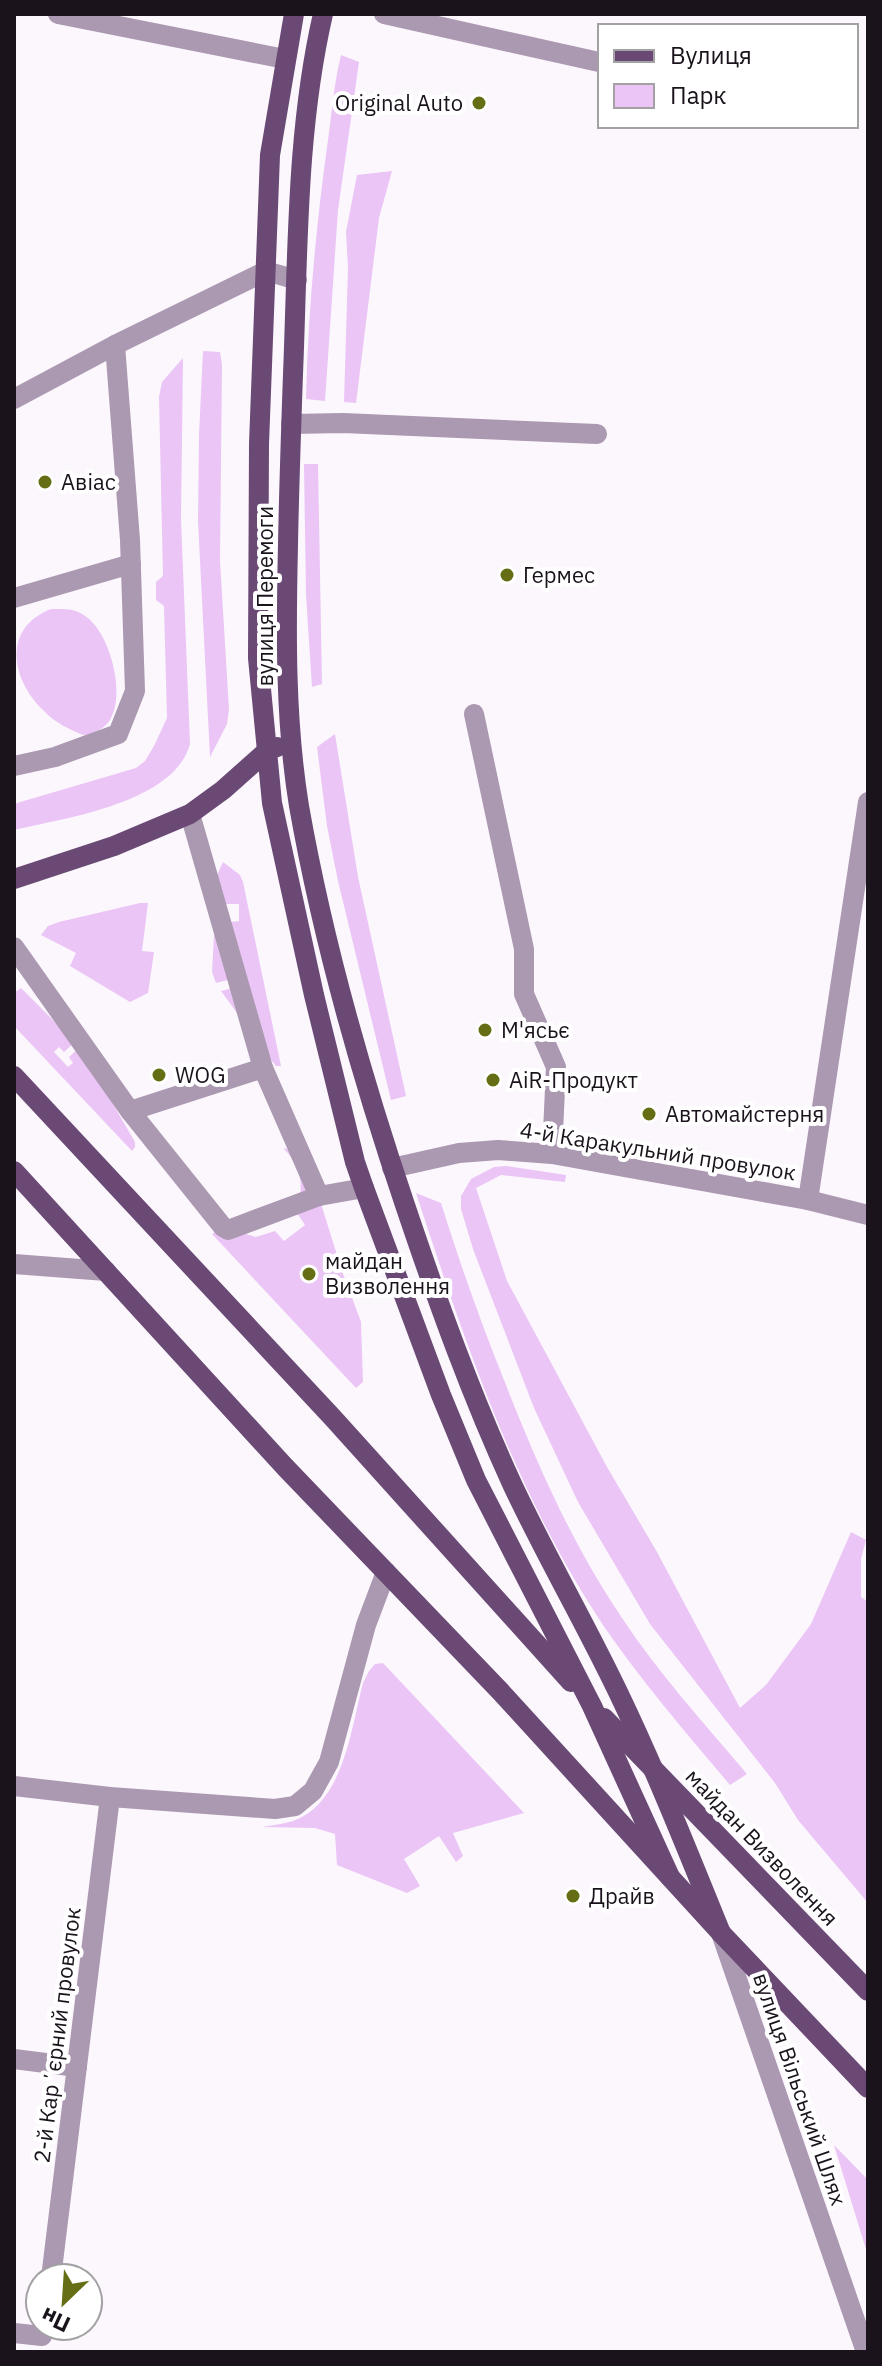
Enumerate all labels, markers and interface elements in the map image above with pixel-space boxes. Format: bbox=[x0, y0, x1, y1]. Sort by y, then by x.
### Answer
legend bbox=[598, 24, 858, 128]
text: Вулиця bbox=[670, 39, 752, 71]
text: Парк bbox=[670, 79, 727, 111]
place label: Original Auto bbox=[335, 88, 463, 117]
marker: Original Auto bbox=[470, 94, 488, 112]
place label: Авіас bbox=[61, 467, 116, 496]
marker: Авіас bbox=[36, 473, 54, 491]
street label: вулиця Перемоги bbox=[250, 506, 279, 686]
place label: Гермес bbox=[523, 560, 595, 589]
marker: Гермес bbox=[498, 566, 516, 584]
place label: М'ясьє bbox=[501, 1015, 570, 1044]
marker: М'ясьє bbox=[476, 1021, 494, 1039]
place label: WOG bbox=[175, 1060, 225, 1089]
place label: AiR-Продукт bbox=[509, 1065, 638, 1094]
marker: WOG bbox=[150, 1066, 168, 1084]
marker: AiR-Продукт bbox=[484, 1071, 502, 1089]
place label: Автомайстерня bbox=[665, 1099, 824, 1128]
marker: Автомайстерня bbox=[640, 1105, 658, 1123]
street label: 4-й Каракульний провулок bbox=[518, 1114, 798, 1187]
place label: майдан Визволення bbox=[325, 1246, 450, 1300]
marker: майдан Визволення bbox=[300, 1265, 318, 1283]
street label: майдан Визволення bbox=[680, 1762, 845, 1932]
place label: Драйв bbox=[589, 1881, 655, 1910]
marker: Драйв bbox=[564, 1887, 582, 1905]
street label: 2-й Карʼєрний провулок bbox=[26, 1905, 87, 2165]
street label: вулиця Вільський Шлях bbox=[747, 1969, 854, 2209]
north arrow bbox=[24, 2262, 104, 2342]
text: Пн bbox=[36, 2301, 75, 2340]

